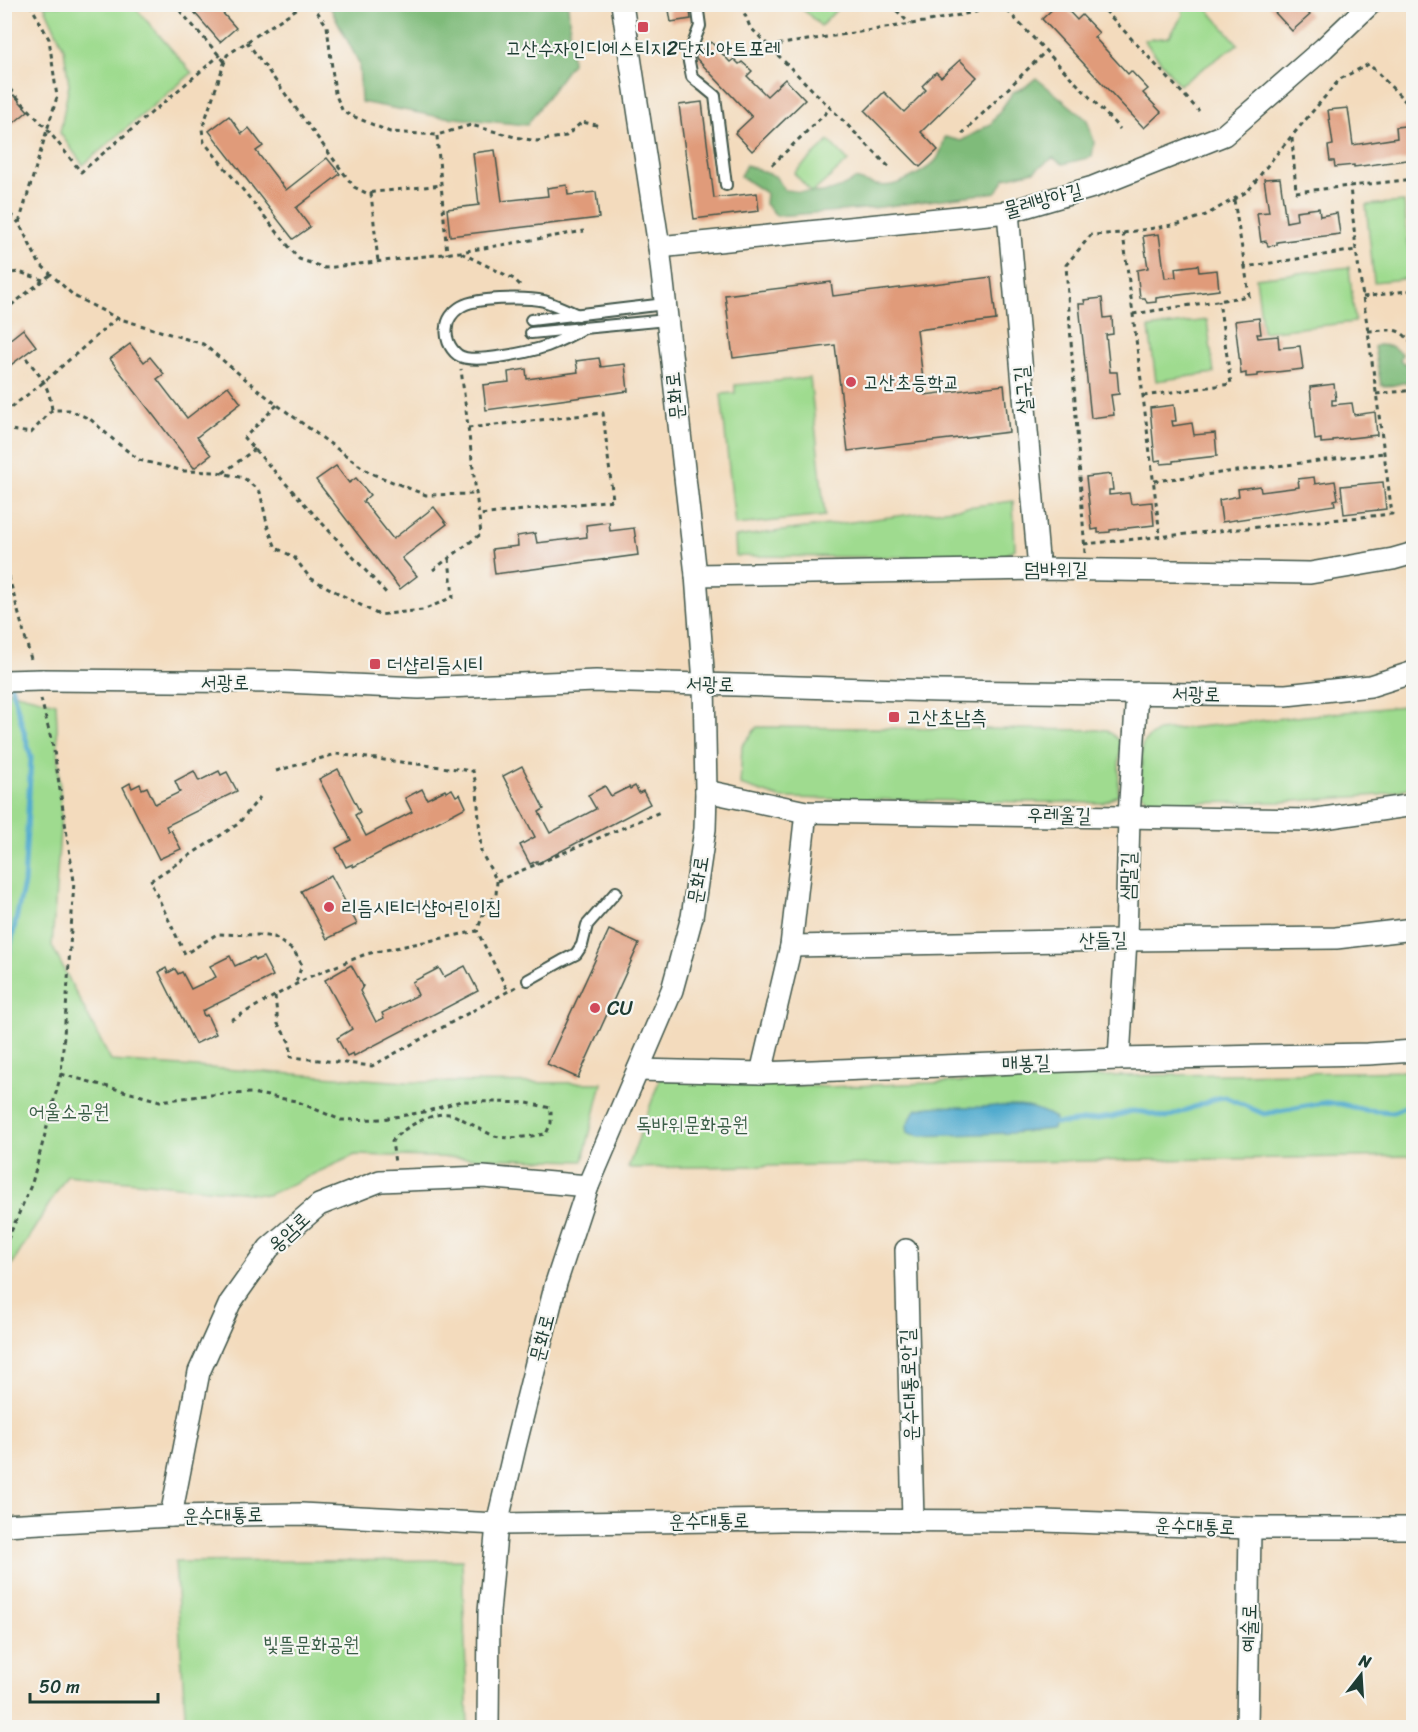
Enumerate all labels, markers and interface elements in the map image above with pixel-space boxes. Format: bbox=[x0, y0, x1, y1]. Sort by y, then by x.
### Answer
marker: 고산수자인디에스티지2단지.아트포레 bbox=[636, 20, 650, 34]
place label: 고산수자인디에스티지2단지.아트포레 bbox=[505, 31, 781, 66]
street label: 물레방아길 bbox=[1000, 173, 1086, 227]
street label: 살구길 bbox=[1003, 364, 1043, 416]
place label: 고산초등학교 bbox=[863, 365, 960, 400]
street label: 문화로 bbox=[655, 370, 695, 422]
marker: 고산초등학교 bbox=[844, 375, 858, 389]
street label: 덤바위길 bbox=[1024, 552, 1088, 587]
place label: 더샵리듬시티 bbox=[387, 647, 484, 682]
marker: 더샵리듬시티 bbox=[368, 657, 382, 671]
street label: 서광로 bbox=[201, 665, 249, 700]
street label: 서광로 bbox=[686, 666, 734, 702]
street label: 서광로 bbox=[1172, 676, 1220, 712]
place label: 고산초남측 bbox=[906, 700, 986, 735]
marker: 고산초남측 bbox=[887, 710, 901, 724]
street label: 우레울길 bbox=[1027, 797, 1091, 833]
street label: 샘말길 bbox=[1110, 852, 1146, 900]
street label: 문화로 bbox=[677, 853, 719, 907]
place label: 리듬시티더샵어린이집 bbox=[341, 890, 502, 925]
marker: 리듬시티더샵어린이집 bbox=[322, 900, 336, 914]
street label: 산들길 bbox=[1079, 922, 1127, 958]
place label: CU bbox=[607, 991, 633, 1026]
marker: CU bbox=[588, 1001, 602, 1015]
street label: 매봉길 bbox=[1001, 1045, 1051, 1081]
park label: 어울소공원 bbox=[29, 1094, 109, 1129]
park label: 독바위문화공원 bbox=[636, 1107, 748, 1142]
street label: 옹암로 bbox=[259, 1203, 319, 1261]
street label: 문화로 bbox=[519, 1310, 565, 1366]
street label: 운수대통로안길 bbox=[890, 1328, 928, 1442]
street label: 운수대통로 bbox=[182, 1497, 264, 1533]
street label: 운수대통로 bbox=[668, 1503, 750, 1539]
street label: 운수대통로 bbox=[1154, 1507, 1236, 1545]
street label: 예술로 bbox=[1231, 1604, 1267, 1652]
park label: 빛뜰문화공원 bbox=[263, 1627, 359, 1662]
north arrow bbox=[1331, 1645, 1391, 1705]
text: N bbox=[1355, 1645, 1376, 1677]
scale bar bbox=[30, 1666, 158, 1704]
text: 50 m bbox=[39, 1671, 80, 1703]

